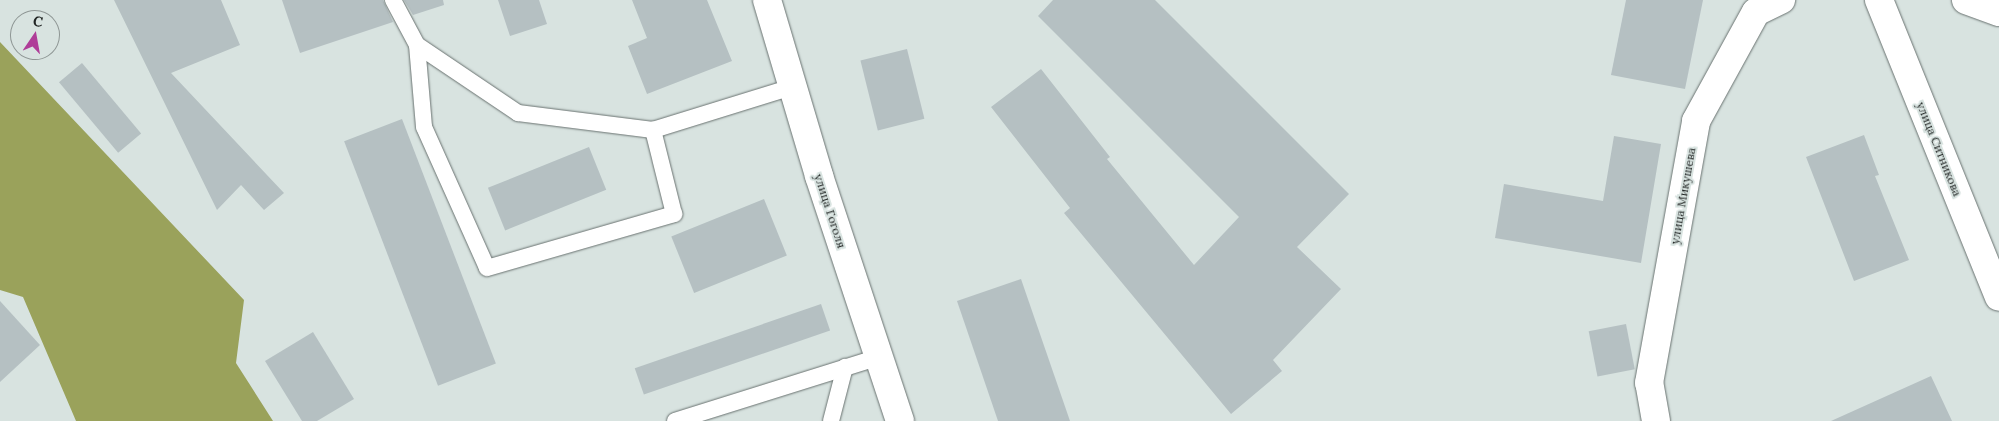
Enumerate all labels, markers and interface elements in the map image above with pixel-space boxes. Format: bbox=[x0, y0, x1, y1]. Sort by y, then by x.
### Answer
north arrow bbox=[10, 10, 60, 60]
text: С bbox=[31, 11, 44, 31]
street label: улица Ситникова bbox=[1914, 100, 1964, 198]
street label: улица Микушева bbox=[1667, 147, 1699, 245]
street label: улица Гоголя bbox=[811, 172, 849, 250]

